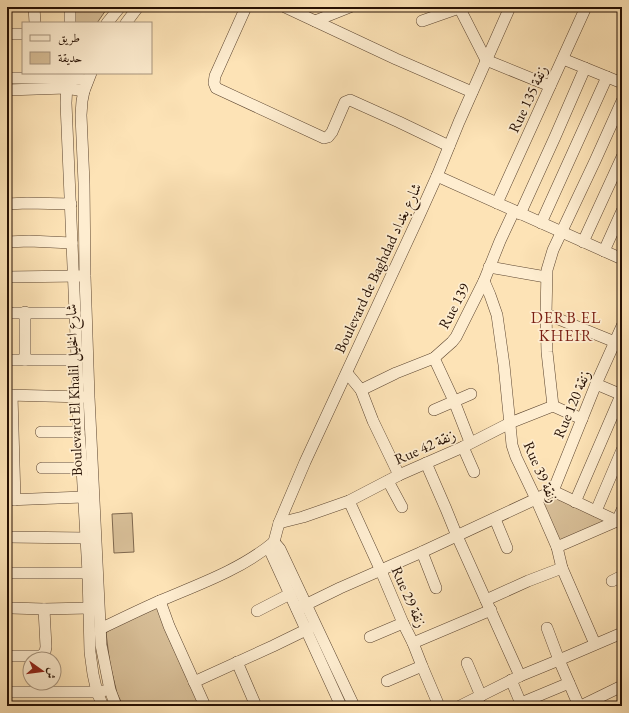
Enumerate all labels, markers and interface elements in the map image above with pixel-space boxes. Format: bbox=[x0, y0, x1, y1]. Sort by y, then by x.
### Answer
legend bbox=[22, 22, 152, 74]
text: طريق bbox=[58, 30, 80, 46]
text: حديقة bbox=[58, 50, 82, 66]
street label: Rue 135 زنقة bbox=[504, 62, 551, 136]
street label: Boulevard de Baghdad شارع بغداد bbox=[330, 180, 429, 358]
street label: Rue 139 bbox=[434, 280, 473, 332]
street label: Boulevard El Khalil شارع الخليل bbox=[61, 303, 90, 477]
district label: DERB EL KHEIR bbox=[531, 307, 601, 346]
street label: Rue 120 زنقة bbox=[549, 367, 594, 441]
street label: Rue 42 زنقة bbox=[391, 425, 458, 468]
street label: Rue 39 زنقة bbox=[520, 438, 563, 505]
street label: Rue 29 زنقة bbox=[388, 563, 431, 630]
north arrow bbox=[22, 651, 62, 691]
text: ش bbox=[44, 666, 60, 680]

